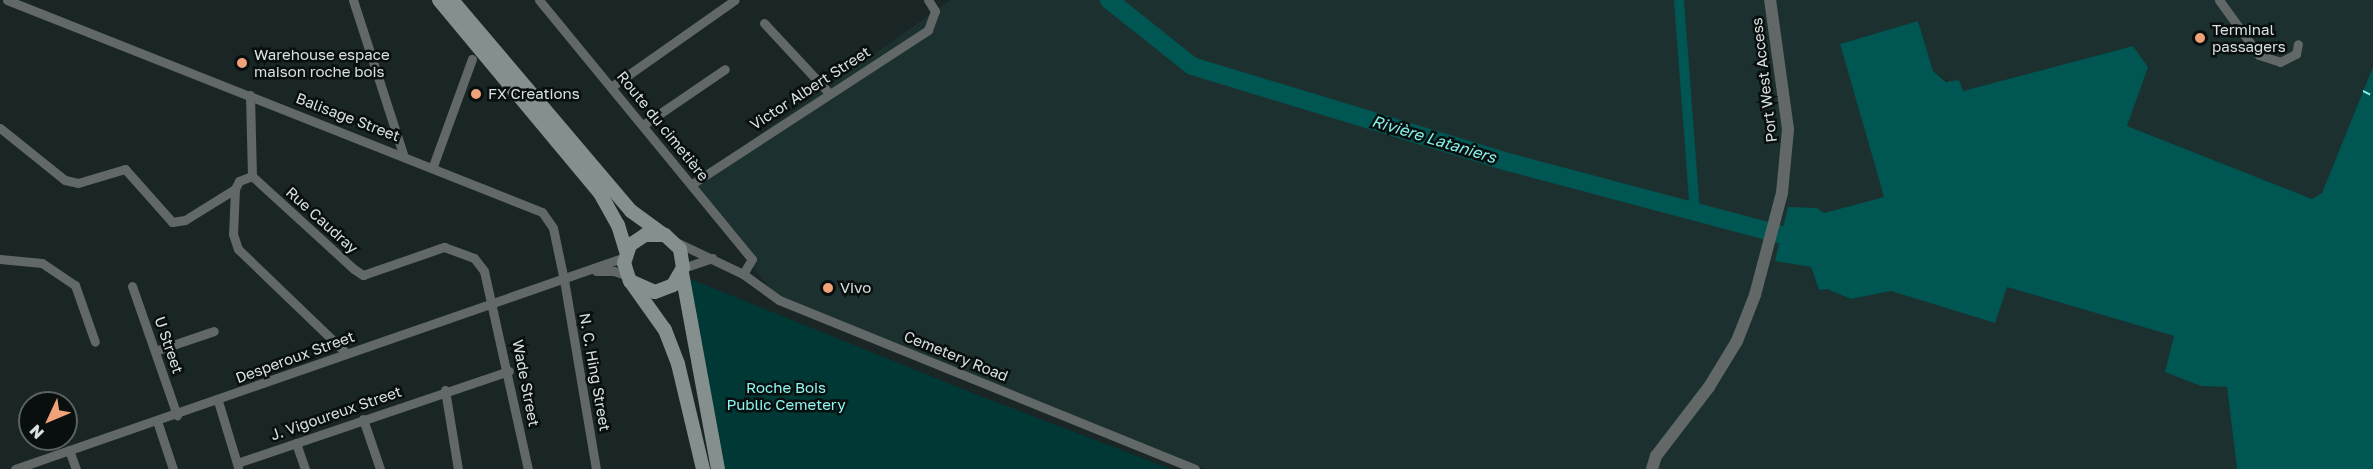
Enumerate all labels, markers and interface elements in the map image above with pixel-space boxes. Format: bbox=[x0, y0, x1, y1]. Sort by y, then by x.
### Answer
street label: Port West Access bbox=[1747, 17, 1781, 143]
place label: Terminal passagers bbox=[2212, 20, 2286, 55]
marker: Terminal passagers bbox=[2193, 31, 2207, 45]
street label: Victor Albert Street bbox=[747, 42, 873, 134]
place label: Warehouse espace maison roche bois bbox=[254, 45, 390, 80]
marker: Warehouse espace maison roche bois bbox=[235, 56, 249, 70]
street label: Route du cimetière bbox=[613, 68, 713, 184]
place label: FX Creations bbox=[488, 85, 580, 103]
marker: FX Creations bbox=[469, 87, 483, 101]
street label: Balisage Street bbox=[294, 89, 402, 145]
water label: Rivière Lataniers bbox=[1370, 111, 1498, 167]
street label: Rue Caudray bbox=[282, 183, 362, 257]
place label: Vivo bbox=[840, 279, 871, 297]
marker: Vivo bbox=[821, 281, 835, 295]
street label: N. C. Hing Street bbox=[576, 311, 614, 433]
street label: U Street bbox=[151, 314, 187, 376]
street label: Desperoux Street bbox=[233, 327, 357, 387]
street label: Cemetery Road bbox=[901, 327, 1011, 385]
street label: Wade Street bbox=[509, 338, 543, 428]
park label: Roche Bois Public Cemetery bbox=[726, 378, 846, 413]
street label: J. Vigoureux Street bbox=[268, 382, 404, 444]
north arrow bbox=[18, 391, 78, 451]
text: N bbox=[25, 421, 48, 443]

